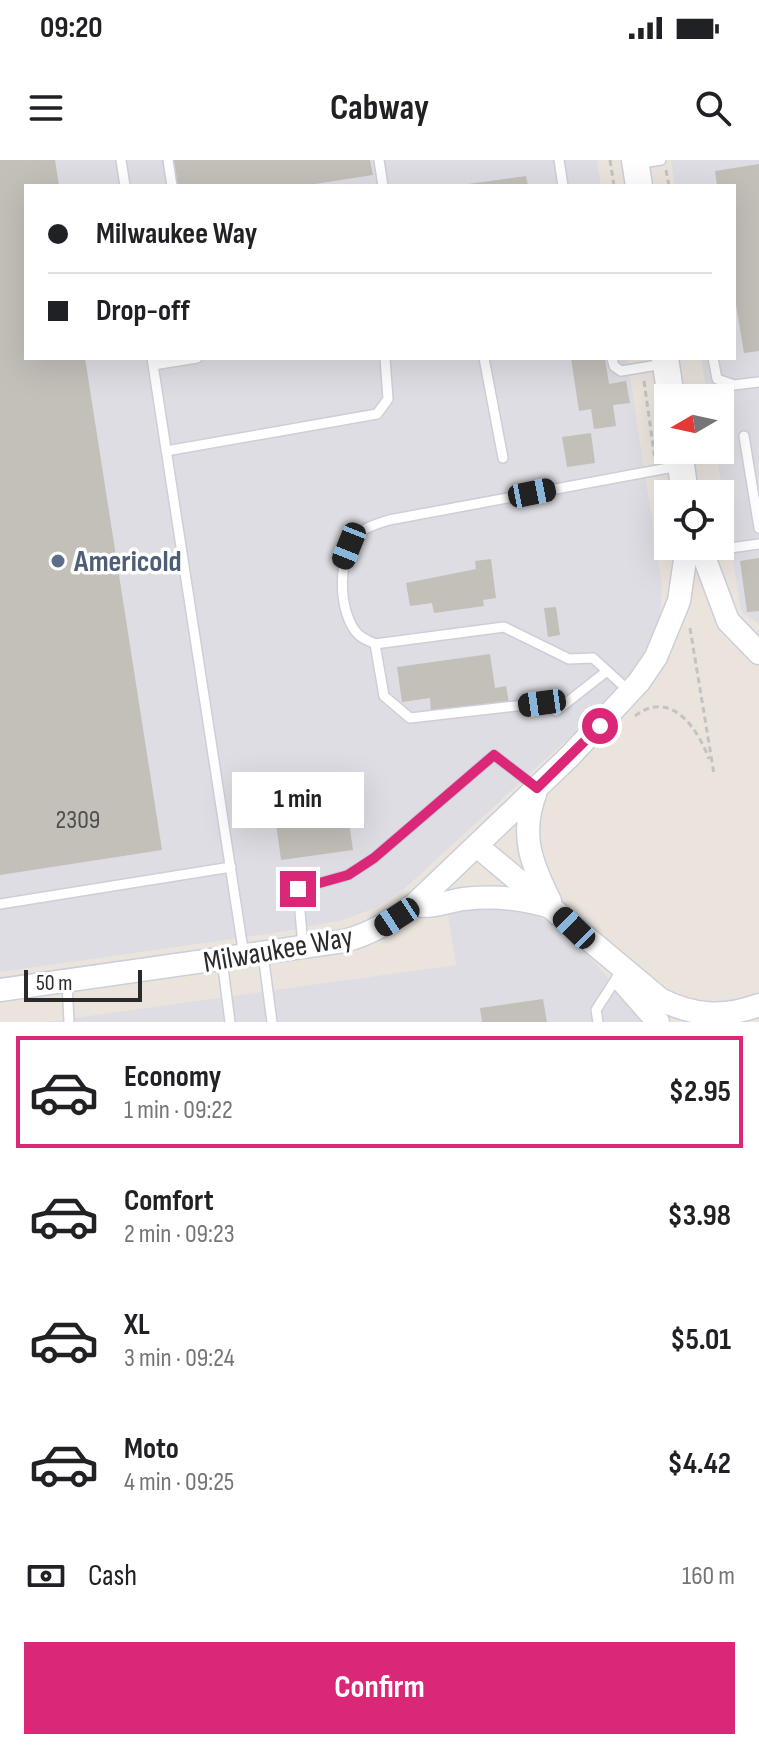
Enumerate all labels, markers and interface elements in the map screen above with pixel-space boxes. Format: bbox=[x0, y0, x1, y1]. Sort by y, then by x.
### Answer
text: 09:20 bbox=[40, 10, 103, 46]
icon: menu bbox=[24, 86, 68, 130]
icon: search bbox=[691, 86, 735, 130]
text: Cabway bbox=[330, 87, 429, 130]
text: Milwaukee Way bbox=[96, 216, 257, 252]
text: Drop-off bbox=[96, 293, 190, 329]
north arrow bbox=[654, 384, 734, 464]
map controls bbox=[654, 384, 734, 560]
car bbox=[506, 477, 558, 509]
button: locate bbox=[654, 480, 734, 560]
car bbox=[329, 519, 369, 573]
place label: Americold bbox=[73, 544, 182, 580]
marker: Americold bbox=[49, 552, 67, 570]
car bbox=[517, 688, 567, 718]
route start bbox=[582, 708, 618, 744]
callout: 1 min bbox=[232, 773, 364, 829]
text: 1 min bbox=[274, 784, 322, 815]
house number: 2309 bbox=[56, 805, 100, 836]
route end bbox=[280, 871, 316, 907]
car bbox=[370, 894, 424, 940]
car bbox=[548, 903, 600, 953]
street label: Milwaukee Way bbox=[201, 919, 356, 981]
scale bar bbox=[24, 966, 142, 1002]
text: 50 m bbox=[36, 970, 72, 997]
icon: car bbox=[28, 1056, 100, 1128]
text: Economy bbox=[124, 1059, 221, 1095]
text: $2.95 bbox=[669, 1074, 731, 1110]
text: 1 min · 09:22 bbox=[124, 1095, 233, 1126]
icon: car bbox=[28, 1180, 100, 1252]
text: Comfort bbox=[124, 1183, 214, 1219]
text: $3.98 bbox=[667, 1198, 731, 1234]
text: 2 min · 09:23 bbox=[124, 1219, 235, 1250]
icon: car bbox=[28, 1304, 100, 1376]
text: XL bbox=[124, 1307, 150, 1343]
text: $5.01 bbox=[670, 1322, 731, 1358]
text: 3 min · 09:24 bbox=[124, 1343, 235, 1374]
icon: car bbox=[28, 1428, 100, 1500]
text: Moto bbox=[124, 1431, 179, 1467]
text: $4.42 bbox=[668, 1446, 731, 1482]
text: 4 min · 09:25 bbox=[124, 1467, 234, 1498]
icon: cash bbox=[24, 1554, 68, 1598]
text: Cash bbox=[88, 1558, 137, 1594]
text: 160 m bbox=[682, 1561, 735, 1592]
button: Confirm bbox=[24, 1642, 735, 1734]

